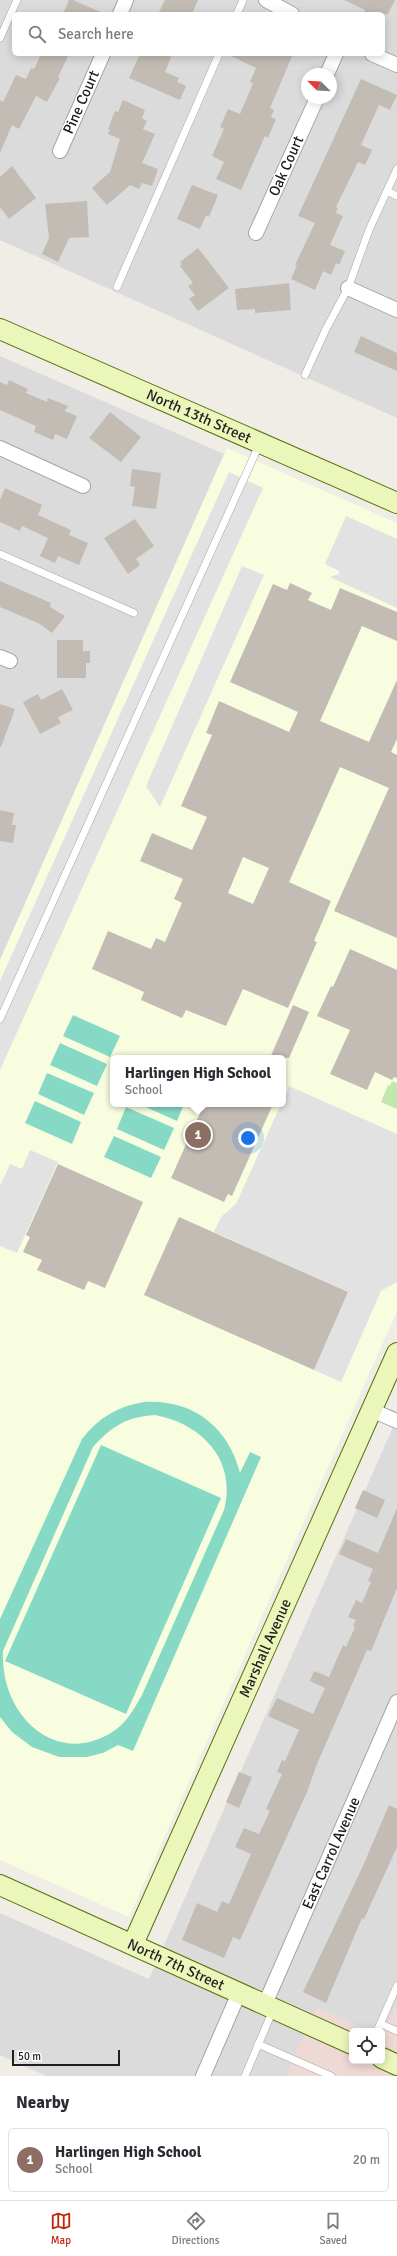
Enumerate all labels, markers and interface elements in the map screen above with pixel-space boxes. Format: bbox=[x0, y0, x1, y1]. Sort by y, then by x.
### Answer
search box bbox=[12, 12, 385, 56]
icon: search bbox=[26, 23, 48, 45]
text: Search here bbox=[58, 25, 134, 43]
street label: Pine Court bbox=[59, 67, 103, 137]
north arrow bbox=[301, 68, 337, 104]
street label: Oak Court bbox=[265, 133, 307, 199]
street label: North 13th Street bbox=[144, 385, 254, 447]
popup bbox=[110, 1055, 286, 1107]
text: Harlingen High School bbox=[125, 1064, 271, 1082]
text: School bbox=[125, 1082, 163, 1098]
pin: 1 bbox=[185, 1120, 211, 1150]
your location bbox=[238, 1128, 258, 1148]
street label: Marshall Avenue bbox=[235, 1596, 295, 1700]
street label: East Carrol Avenue bbox=[298, 1794, 364, 1912]
street label: North 7th Street bbox=[125, 1935, 227, 1994]
map controls bbox=[349, 2028, 385, 2064]
button: locate bbox=[349, 2028, 385, 2064]
scale bar bbox=[12, 2048, 120, 2067]
text: 50 m bbox=[18, 2050, 41, 2063]
text: Nearby bbox=[16, 2092, 69, 2113]
text: Harlingen High School bbox=[55, 2143, 201, 2161]
text: 1 bbox=[26, 2152, 34, 2168]
text: 20 m bbox=[353, 2152, 380, 2168]
text: School bbox=[55, 2161, 93, 2177]
tab: Map bbox=[50, 2210, 72, 2247]
tab: Directions bbox=[172, 2210, 220, 2247]
tab: Saved bbox=[319, 2210, 347, 2247]

